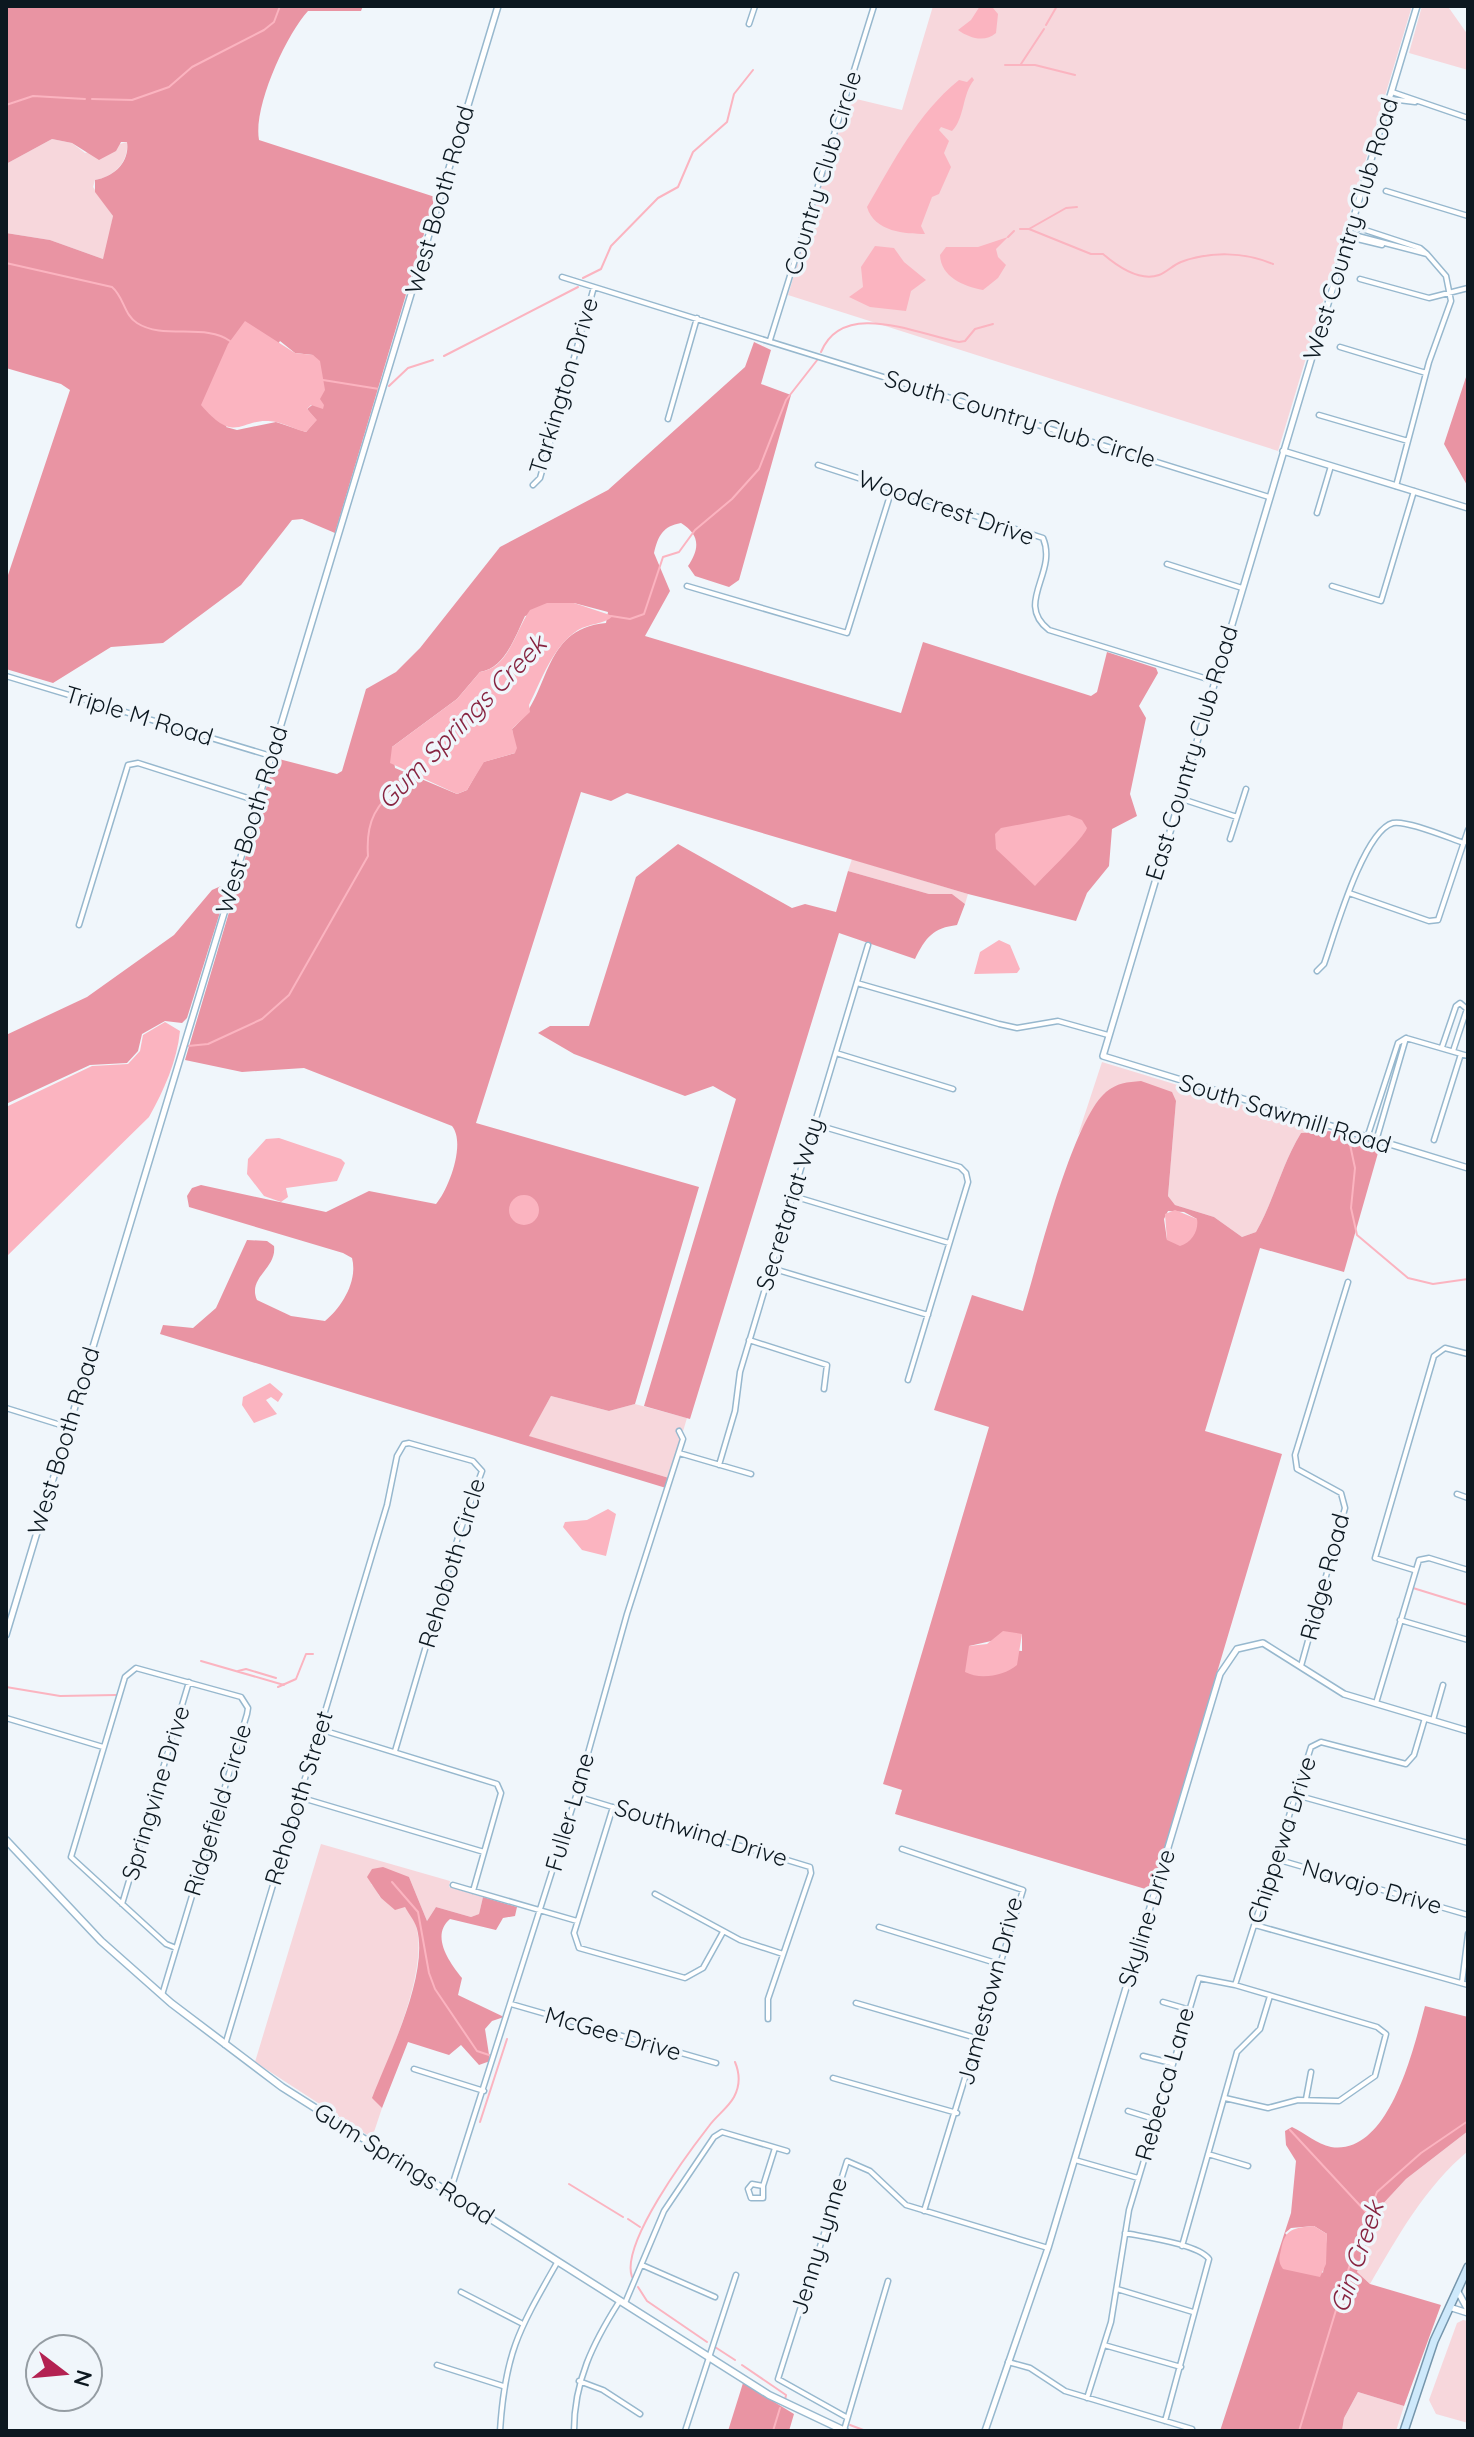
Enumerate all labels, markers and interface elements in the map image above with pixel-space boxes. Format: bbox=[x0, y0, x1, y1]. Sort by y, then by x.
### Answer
street label: Country Club Circle bbox=[777, 67, 867, 278]
street label: West Country Club Road bbox=[1296, 94, 1404, 364]
street label: West Booth Road bbox=[398, 102, 480, 297]
street label: Tarkington Drive bbox=[522, 294, 604, 478]
street label: South Country Club Circle bbox=[881, 362, 1159, 474]
street label: Woodcrest Drive bbox=[854, 463, 1039, 551]
street label: East Country Club Road bbox=[1138, 622, 1244, 884]
water label: Gum Springs Creek bbox=[370, 626, 555, 816]
street label: Triple M Road bbox=[62, 678, 217, 752]
street label: West Booth Road bbox=[208, 722, 294, 917]
street label: South Sawmill Road bbox=[1176, 1067, 1395, 1160]
street label: Secretariat Way bbox=[749, 1114, 830, 1294]
street label: West Booth Road bbox=[20, 1343, 106, 1538]
street label: Rehoboth Circle bbox=[411, 1474, 491, 1651]
street label: Ridge Road bbox=[1293, 1510, 1355, 1643]
street label: Springvine Drive bbox=[114, 1702, 196, 1884]
street label: Rehoboth Street bbox=[257, 1707, 339, 1888]
street label: Ridgefield Circle bbox=[177, 1720, 257, 1899]
street label: Fuller Lane bbox=[538, 1749, 600, 1874]
street label: Chippewa Drive bbox=[1240, 1752, 1322, 1927]
street label: Southwind Drive bbox=[611, 1791, 791, 1873]
street label: Skyline Drive bbox=[1111, 1845, 1181, 1990]
street label: Navajo Drive bbox=[1299, 1852, 1446, 1920]
street label: Jamestown Drive bbox=[949, 1893, 1029, 2088]
street label: McGee Drive bbox=[542, 1999, 685, 2067]
street label: Rebecca Lane bbox=[1128, 2003, 1200, 2164]
street label: Gum Springs Road bbox=[309, 2096, 500, 2231]
street label: Jenny Lynne bbox=[783, 2173, 853, 2318]
water label: Gin Creek bbox=[1322, 2195, 1392, 2317]
north arrow bbox=[24, 2333, 104, 2413]
text: N bbox=[68, 2367, 99, 2390]

